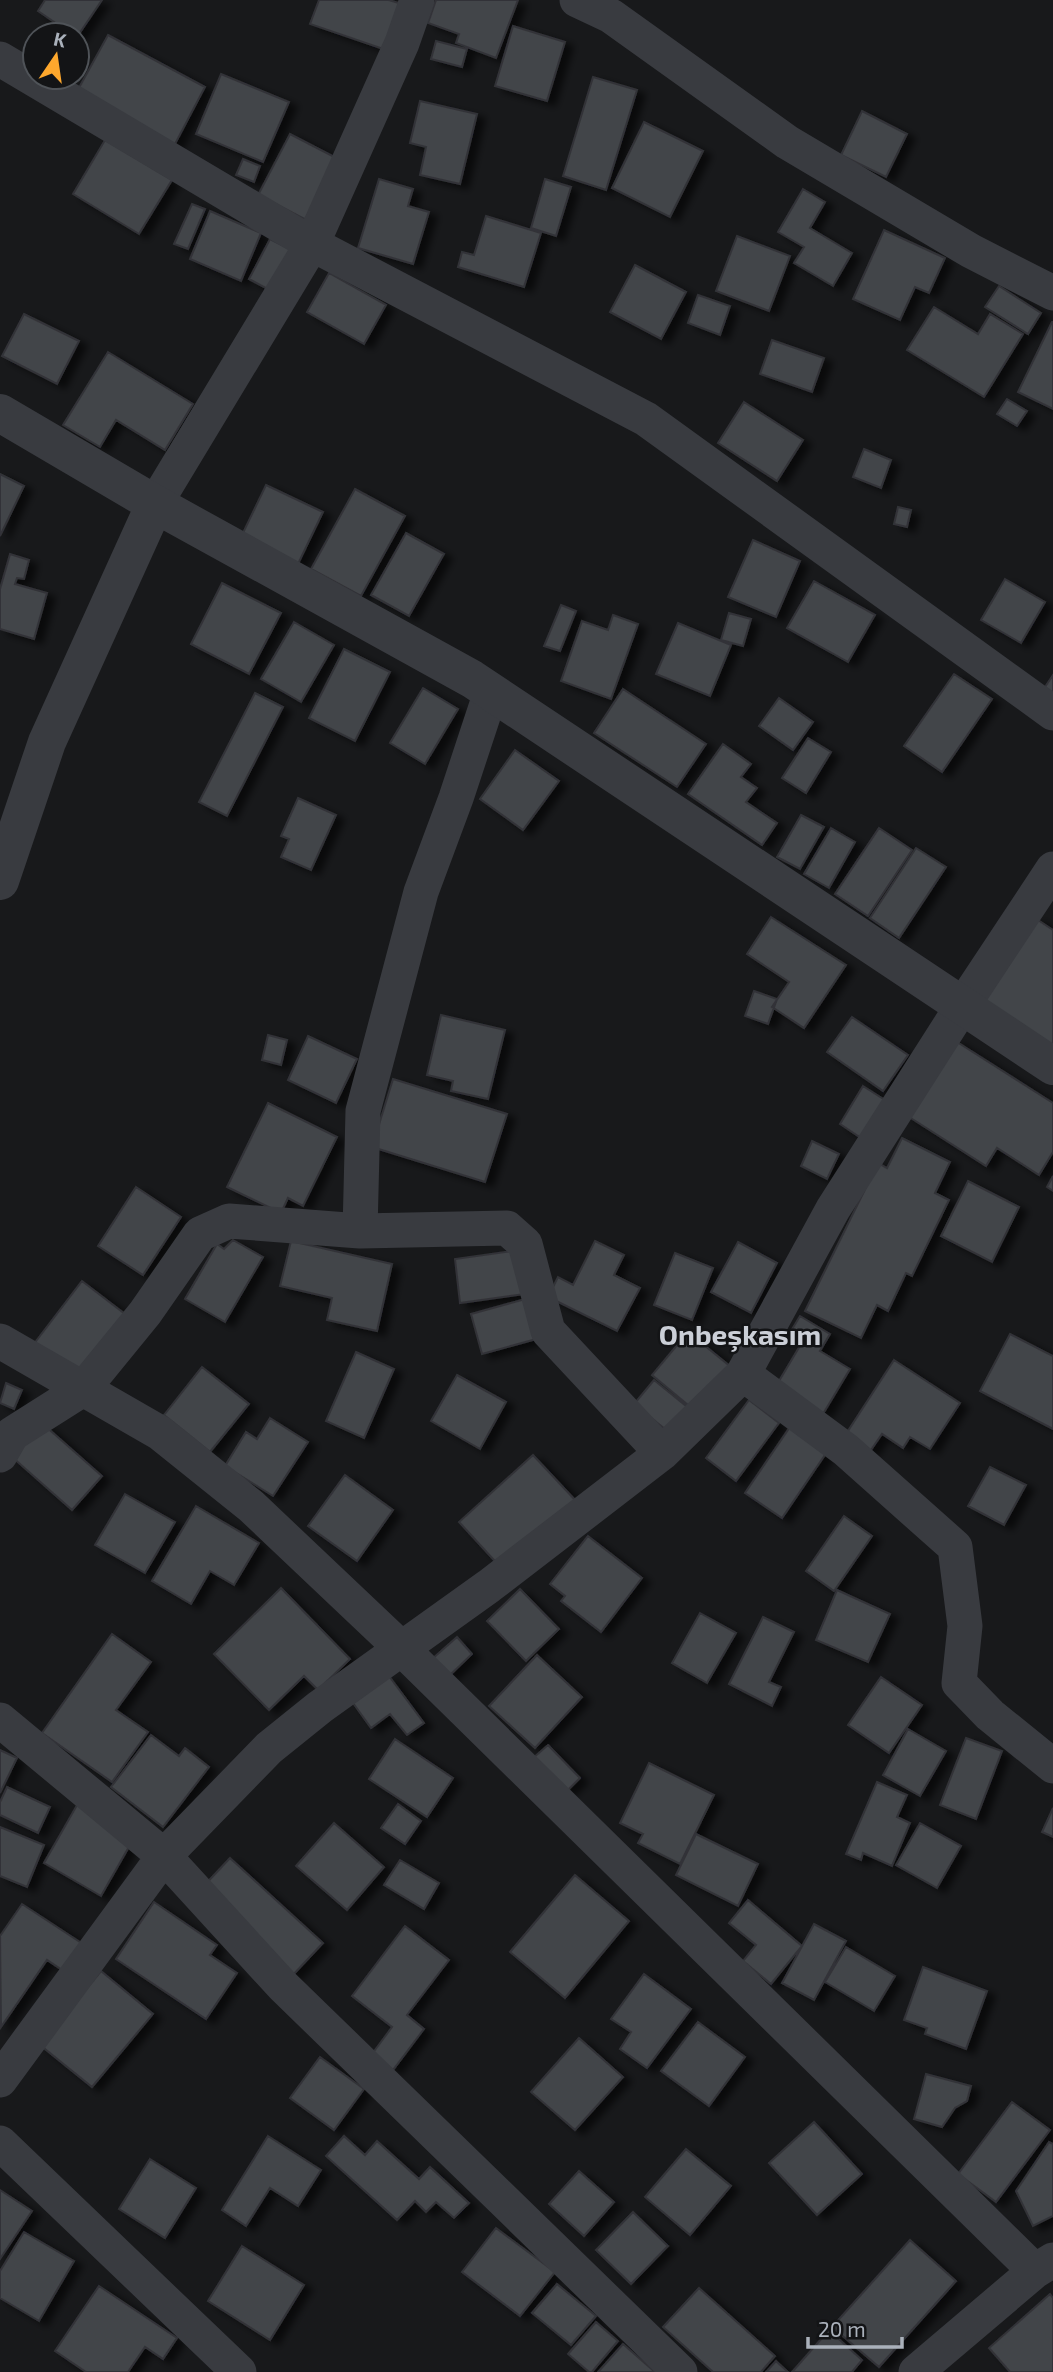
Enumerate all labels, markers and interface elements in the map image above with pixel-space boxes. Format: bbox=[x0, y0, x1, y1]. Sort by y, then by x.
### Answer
north arrow bbox=[21, 21, 91, 91]
text: K bbox=[51, 26, 68, 52]
district label: Onbeşkasım bbox=[659, 1317, 821, 1352]
scale bar bbox=[808, 2306, 902, 2350]
text: 20 m bbox=[818, 2316, 866, 2341]

